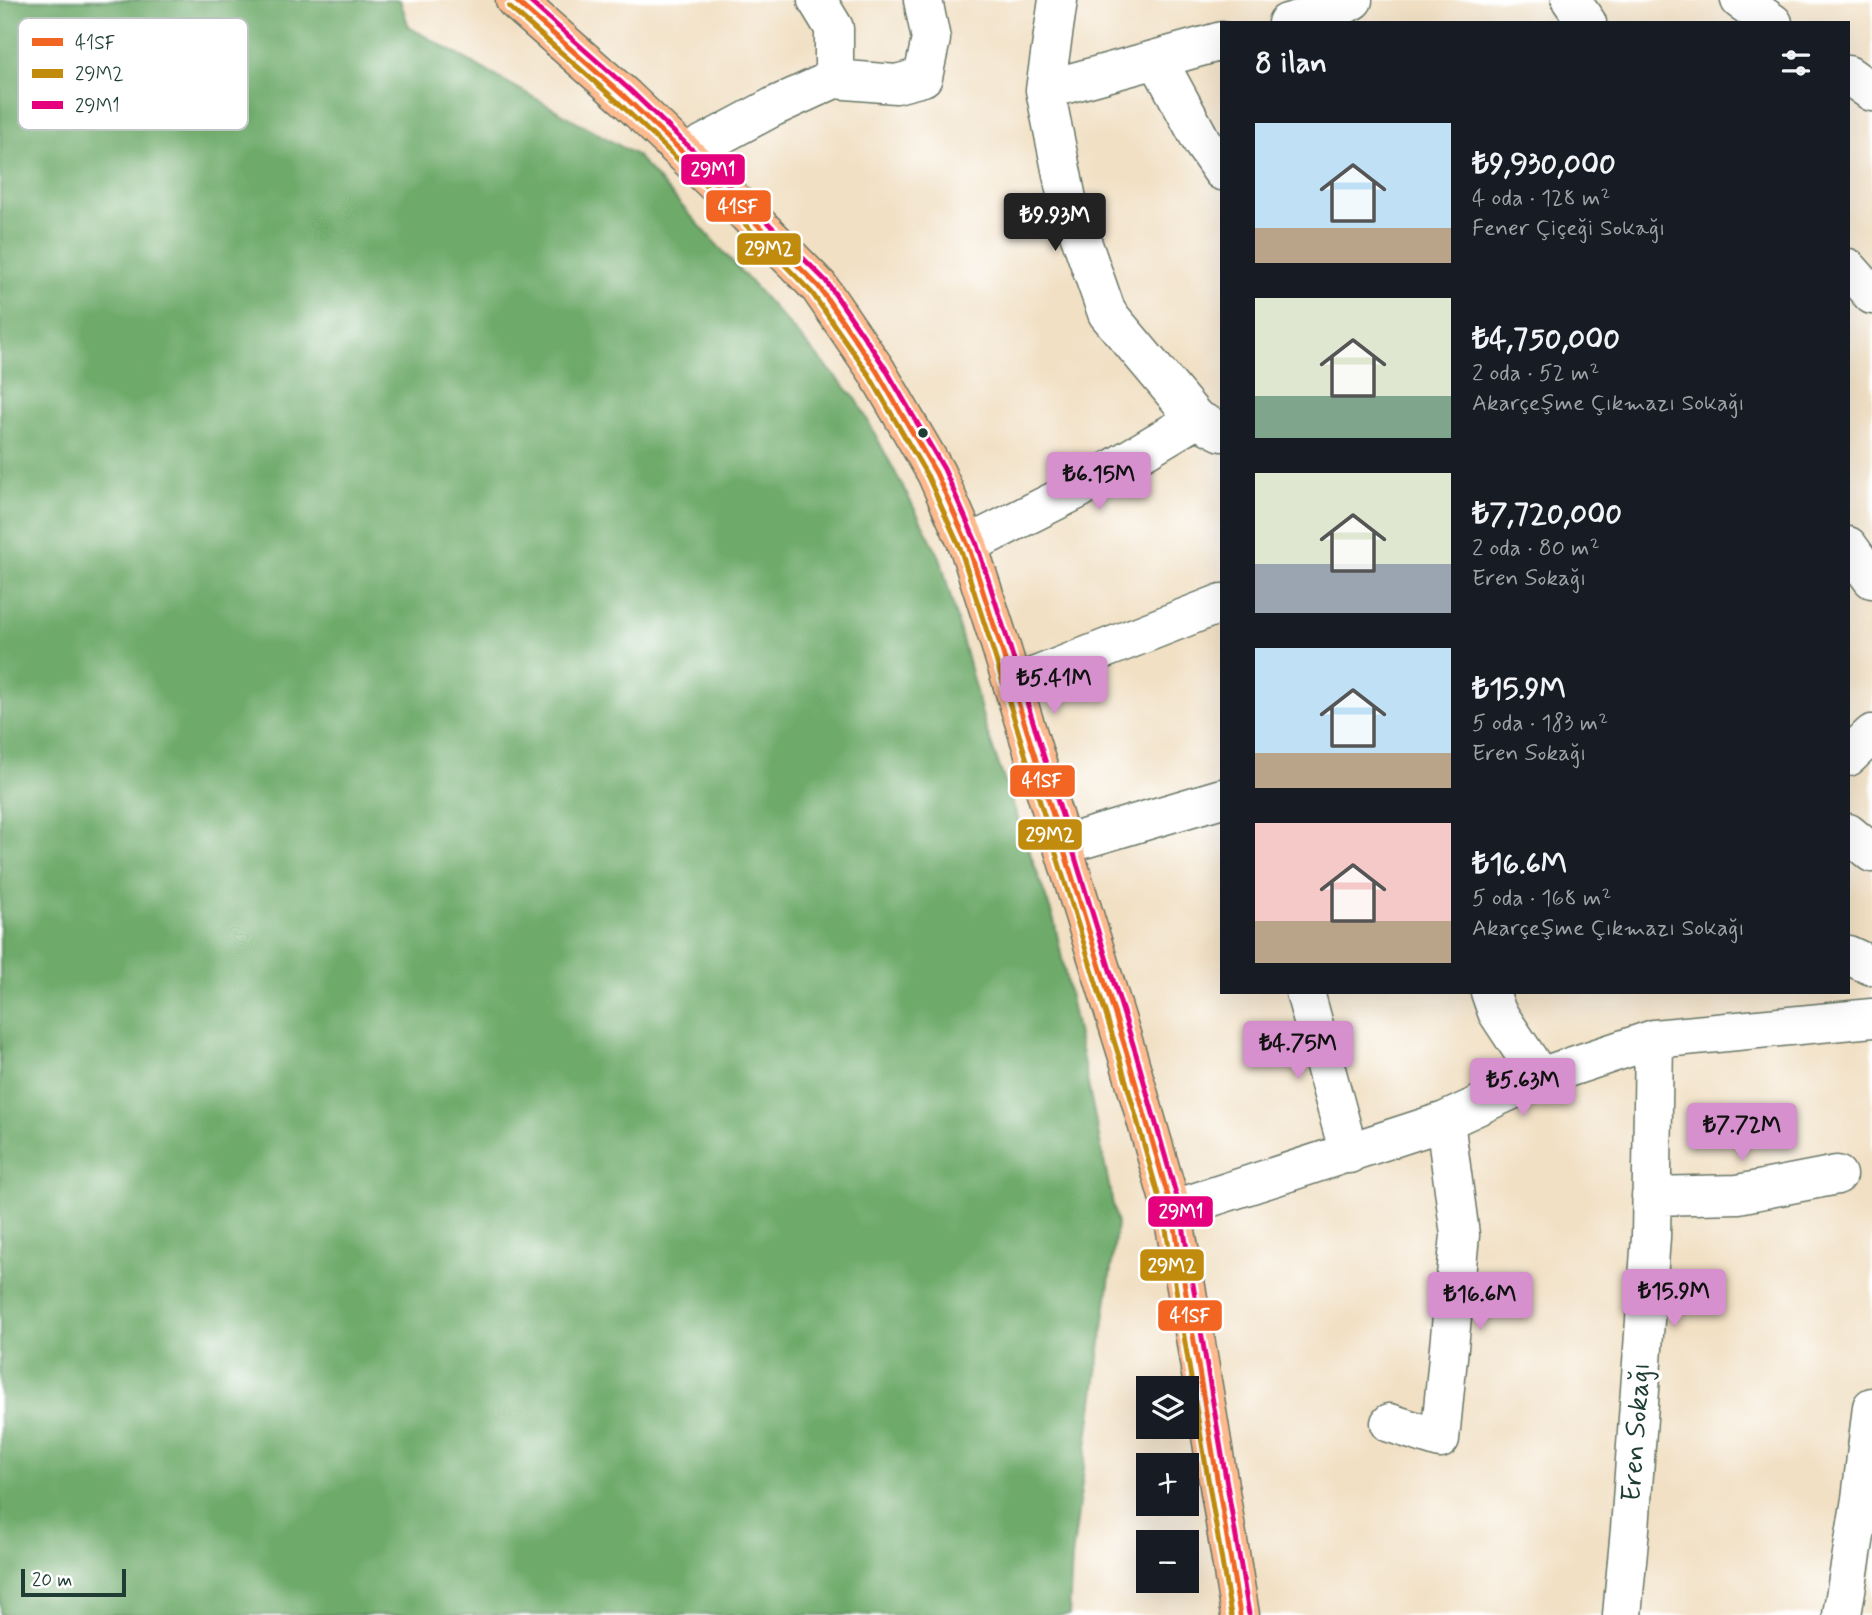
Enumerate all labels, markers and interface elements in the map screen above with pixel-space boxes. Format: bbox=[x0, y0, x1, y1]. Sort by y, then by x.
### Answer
legend bbox=[18, 18, 248, 130]
text: 41SF bbox=[75, 31, 116, 56]
text: 8 ilan bbox=[1255, 44, 1327, 83]
icon: filters bbox=[1777, 44, 1815, 82]
text: 29M2 bbox=[75, 62, 124, 87]
text: 29M1 bbox=[75, 94, 120, 119]
text: ₺9,930,000 bbox=[1472, 145, 1616, 184]
icon: home bbox=[1311, 151, 1395, 235]
line badge: 29M1 bbox=[680, 153, 746, 186]
text: 29M1 bbox=[691, 158, 735, 183]
text: 4 oda · 128 m² bbox=[1472, 184, 1610, 214]
line badge: 41SF bbox=[705, 189, 772, 223]
pin: ₺9.93M bbox=[998, 194, 1112, 253]
text: 41SF bbox=[718, 195, 759, 220]
text: ₺9.93M bbox=[1020, 201, 1090, 231]
text: Fener Çiçeği Sokağı bbox=[1472, 214, 1665, 244]
line badge: 29M2 bbox=[736, 232, 802, 266]
text: 29M2 bbox=[745, 237, 794, 262]
text: ₺4,750,000 bbox=[1472, 320, 1620, 359]
icon: home bbox=[1311, 326, 1395, 410]
text: 2 oda · 52 m² bbox=[1472, 359, 1599, 389]
text: Akarçeşme Çıkmazı Sokağı bbox=[1472, 389, 1745, 419]
unlabelled marker bbox=[916, 426, 930, 440]
pin: ₺6.15M bbox=[1042, 452, 1156, 512]
text: ₺6.15M bbox=[1063, 460, 1135, 490]
text: ₺7,720,000 bbox=[1472, 495, 1622, 534]
icon: home bbox=[1311, 501, 1395, 585]
text: 2 oda · 80 m² bbox=[1472, 534, 1600, 564]
text: Eren Sokağı bbox=[1472, 564, 1586, 594]
pin: ₺5.41M bbox=[997, 656, 1111, 716]
text: ₺5.41M bbox=[1016, 664, 1092, 694]
text: ₺15.9M bbox=[1472, 670, 1566, 709]
icon: home bbox=[1311, 676, 1395, 760]
text: 5 oda · 183 m² bbox=[1472, 709, 1608, 739]
text: Eren Sokağı bbox=[1472, 739, 1586, 769]
line badge: 41SF bbox=[1009, 764, 1076, 798]
text: 41SF bbox=[1022, 769, 1063, 794]
line badge: 29M2 bbox=[1017, 818, 1083, 851]
text: 29M2 bbox=[1026, 823, 1075, 848]
text: ₺16.6M bbox=[1472, 845, 1567, 884]
icon: home bbox=[1311, 851, 1395, 935]
text: 5 oda · 168 m² bbox=[1472, 884, 1611, 914]
text: Akarçeşme Çıkmazı Sokağı bbox=[1472, 914, 1745, 944]
pin: ₺4.75M bbox=[1241, 1021, 1355, 1081]
text: ₺4.75M bbox=[1259, 1029, 1337, 1059]
pin: ₺5.63M bbox=[1466, 1058, 1580, 1118]
text: ₺5.63M bbox=[1486, 1066, 1560, 1096]
pin: ₺7.72M bbox=[1685, 1104, 1799, 1163]
text: ₺7.72M bbox=[1703, 1111, 1781, 1141]
line badge: 29M1 bbox=[1147, 1195, 1214, 1228]
text: 29M1 bbox=[1159, 1200, 1203, 1225]
line badge: 29M2 bbox=[1139, 1248, 1205, 1282]
text: 29M2 bbox=[1148, 1254, 1197, 1279]
pin: ₺15.9M bbox=[1617, 1270, 1731, 1329]
pin: ₺16.6M bbox=[1423, 1272, 1537, 1332]
text: ₺15.9M bbox=[1638, 1277, 1710, 1307]
text: ₺16.6M bbox=[1444, 1280, 1516, 1310]
line badge: 41SF bbox=[1157, 1299, 1223, 1332]
text: 41SF bbox=[1170, 1304, 1211, 1329]
street label: Eren Sokağı bbox=[1614, 1361, 1660, 1503]
map controls bbox=[1136, 1376, 1199, 1593]
button: layers bbox=[1136, 1376, 1199, 1439]
button: + bbox=[1136, 1453, 1199, 1516]
button: − bbox=[1136, 1530, 1199, 1593]
scale bar bbox=[21, 1566, 126, 1598]
text: 20 m bbox=[32, 1568, 72, 1593]

